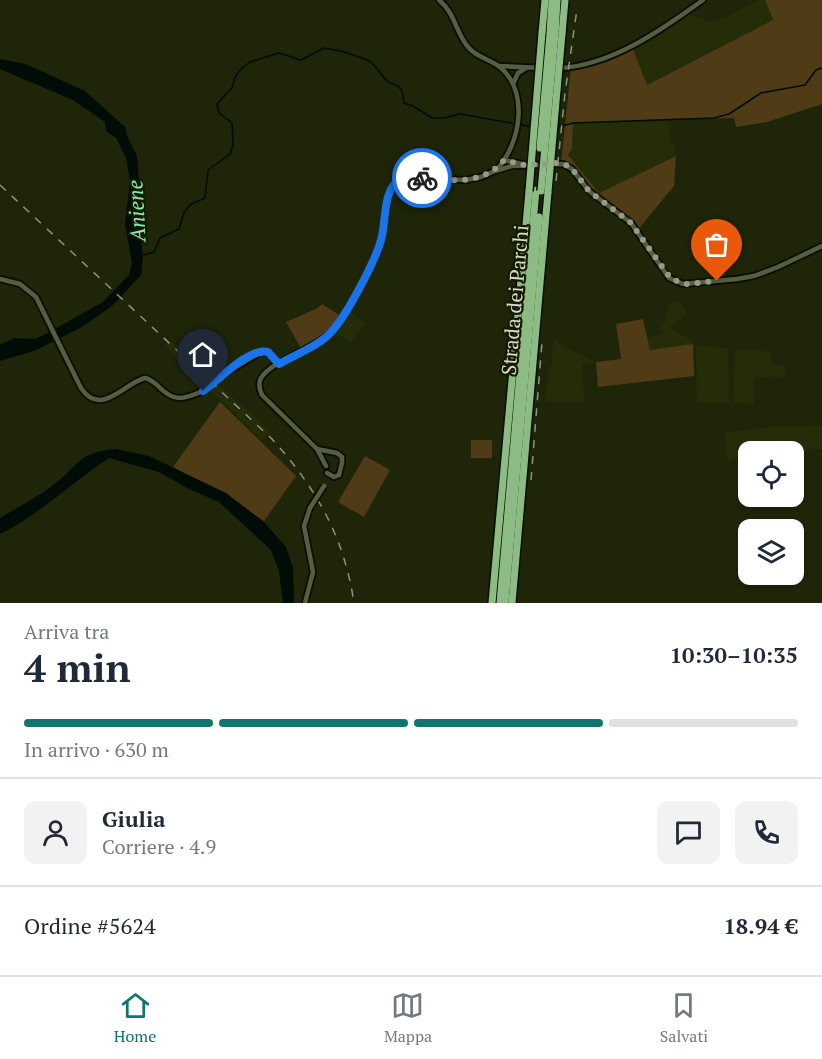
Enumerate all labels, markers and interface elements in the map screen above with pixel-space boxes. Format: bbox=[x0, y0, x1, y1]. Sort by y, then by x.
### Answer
courier bbox=[392, 148, 452, 208]
icon: bike bbox=[406, 162, 439, 195]
water label: Aniene bbox=[120, 179, 152, 245]
pin bbox=[691, 219, 742, 281]
street label: Strada dei Parchi bbox=[494, 224, 535, 376]
icon: bag bbox=[700, 228, 733, 261]
pin bbox=[177, 329, 228, 391]
icon: home bbox=[186, 338, 219, 371]
map controls bbox=[738, 441, 804, 585]
button: locate bbox=[738, 441, 804, 507]
button: layers bbox=[738, 519, 804, 585]
text: Arriva tra bbox=[24, 618, 109, 645]
text: 10:30–10:35 bbox=[670, 640, 798, 669]
text: 4 min bbox=[24, 641, 131, 693]
text: In arrivo · 630 m bbox=[24, 736, 169, 763]
button: person bbox=[24, 801, 87, 864]
button: chat bbox=[657, 801, 720, 864]
button: phone bbox=[735, 801, 798, 864]
text: Giulia bbox=[102, 804, 165, 833]
text: Corriere · 4.9 bbox=[102, 833, 216, 860]
text: Ordine #5624 bbox=[24, 911, 156, 940]
text: 18.94 € bbox=[723, 911, 798, 940]
tab: Home bbox=[114, 989, 156, 1047]
tab: Mappa bbox=[384, 989, 432, 1047]
tab: Salvati bbox=[660, 989, 708, 1047]

